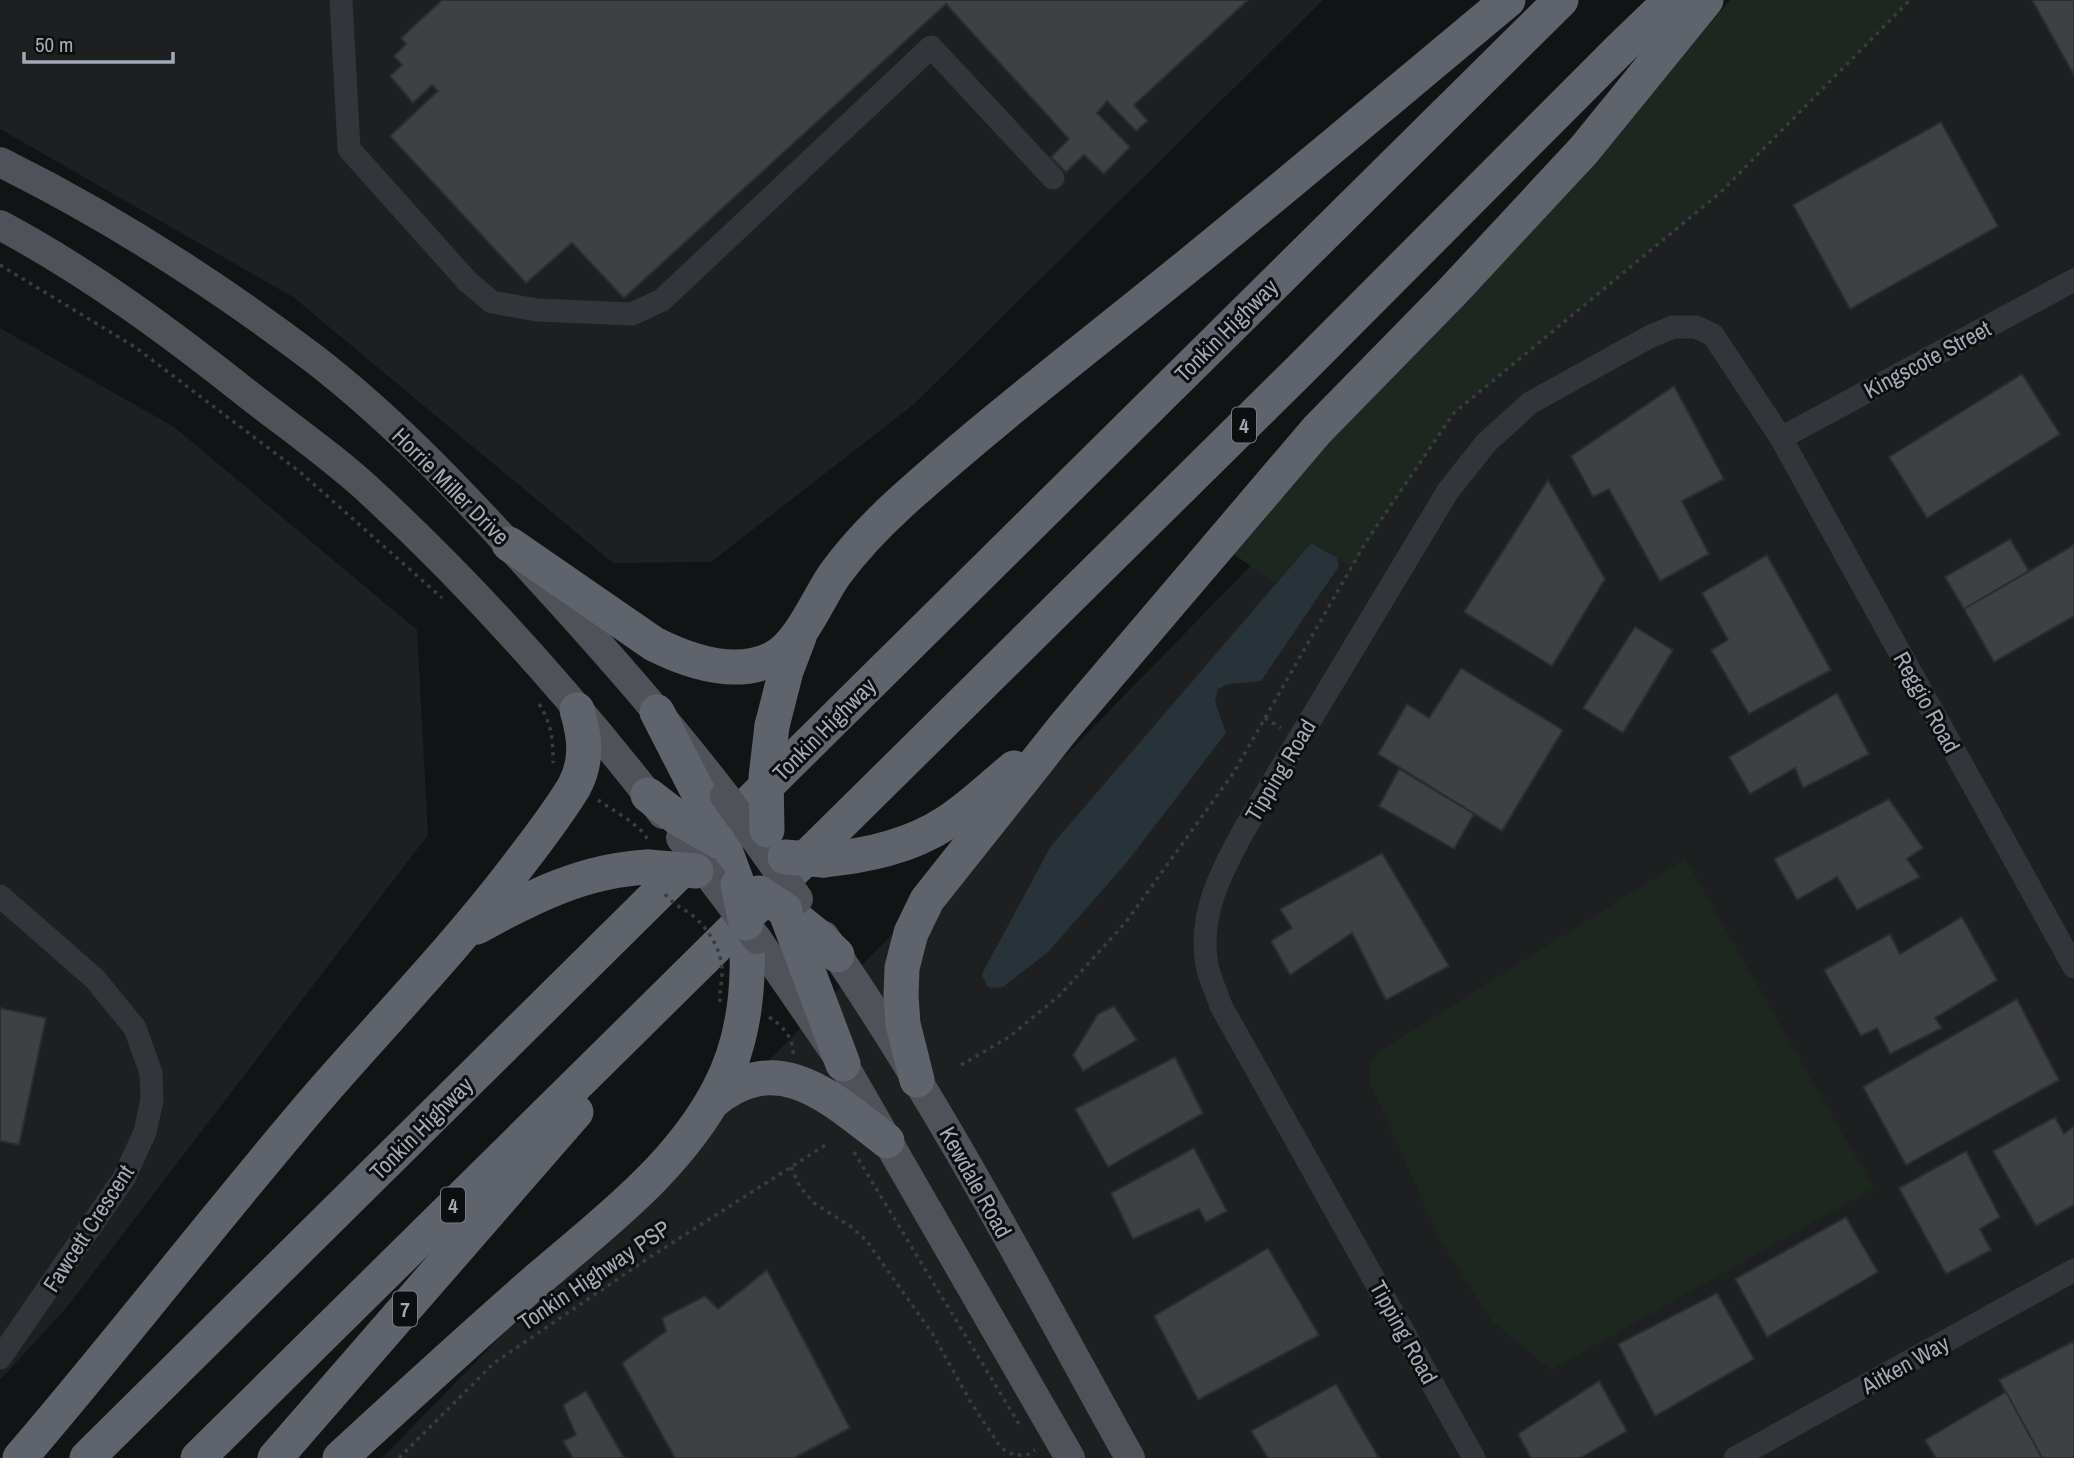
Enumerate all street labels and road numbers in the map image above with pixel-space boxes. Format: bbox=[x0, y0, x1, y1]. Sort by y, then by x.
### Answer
street label: Tonkin Highway bbox=[1168, 271, 1285, 388]
street label: Kingscote Street bbox=[1858, 313, 1996, 405]
road number: 4 bbox=[1232, 408, 1256, 442]
street label: Horrie Miller Drive bbox=[386, 421, 516, 551]
street label: Reggio Road bbox=[1887, 646, 1967, 758]
street label: Tonkin Highway bbox=[766, 670, 883, 787]
street label: Tipping Road bbox=[1237, 713, 1323, 827]
street label: Tonkin Highway bbox=[363, 1069, 480, 1186]
street label: Kewdale Road bbox=[933, 1121, 1019, 1243]
street label: Fawcett Crescent bbox=[35, 1158, 141, 1298]
road number: 4 bbox=[441, 1188, 465, 1222]
street label: Tonkin Highway PSP bbox=[512, 1213, 676, 1337]
street label: Tipping Road bbox=[1363, 1275, 1445, 1389]
road number: 7 bbox=[393, 1292, 417, 1326]
street label: Aitken Way bbox=[1855, 1327, 1955, 1401]

